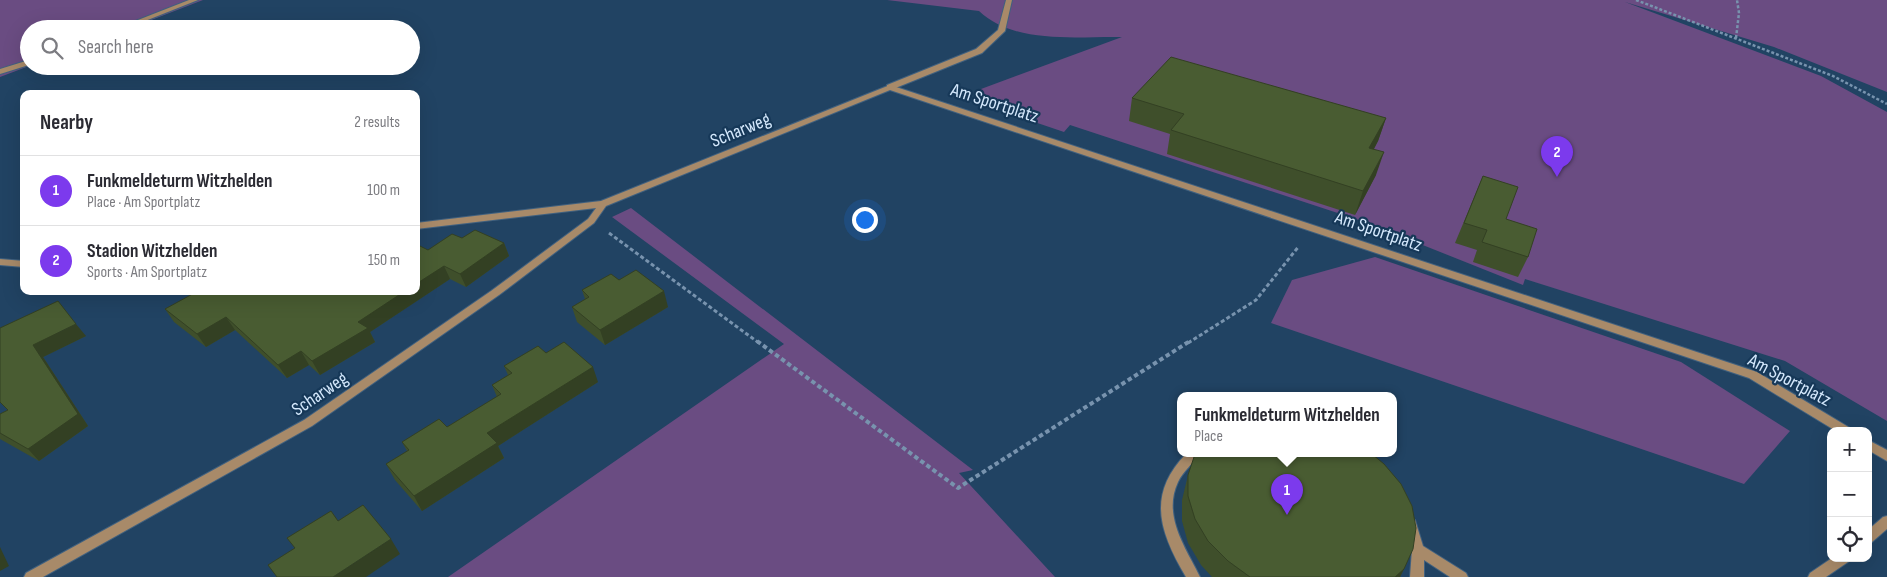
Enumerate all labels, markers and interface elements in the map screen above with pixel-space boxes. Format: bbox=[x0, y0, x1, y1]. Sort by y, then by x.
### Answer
search box bbox=[20, 20, 420, 75]
icon: search bbox=[38, 34, 66, 62]
text: Search here bbox=[78, 36, 154, 59]
street label: Am Sportplatz bbox=[947, 78, 1041, 128]
street label: Scharweg bbox=[707, 108, 774, 153]
text: Nearby bbox=[40, 110, 93, 135]
text: 2 results bbox=[354, 113, 400, 132]
pin: 2 bbox=[1541, 136, 1573, 177]
text: Funkmeldeturm Witzhelden bbox=[87, 170, 273, 193]
text: 1 bbox=[53, 181, 59, 200]
text: 100 m bbox=[367, 181, 400, 200]
text: Place · Am Sportplatz bbox=[87, 193, 200, 212]
street label: Am Sportplatz bbox=[1331, 205, 1425, 257]
your location bbox=[852, 207, 878, 233]
text: Stadion Witzhelden bbox=[87, 240, 218, 263]
text: 2 bbox=[52, 251, 60, 270]
text: 150 m bbox=[368, 251, 400, 270]
text: Sports · Am Sportplatz bbox=[87, 263, 207, 282]
street label: Am Sportplatz bbox=[1743, 348, 1835, 412]
street label: Scharweg bbox=[287, 367, 353, 421]
popup bbox=[1177, 392, 1397, 457]
text: Funkmeldeturm Witzhelden bbox=[1194, 404, 1380, 427]
text: Place bbox=[1194, 427, 1223, 446]
map controls bbox=[1827, 427, 1872, 562]
button: + bbox=[1827, 427, 1872, 472]
button: − bbox=[1827, 472, 1872, 517]
pin: 1 bbox=[1271, 474, 1303, 515]
button: locate bbox=[1827, 517, 1872, 562]

